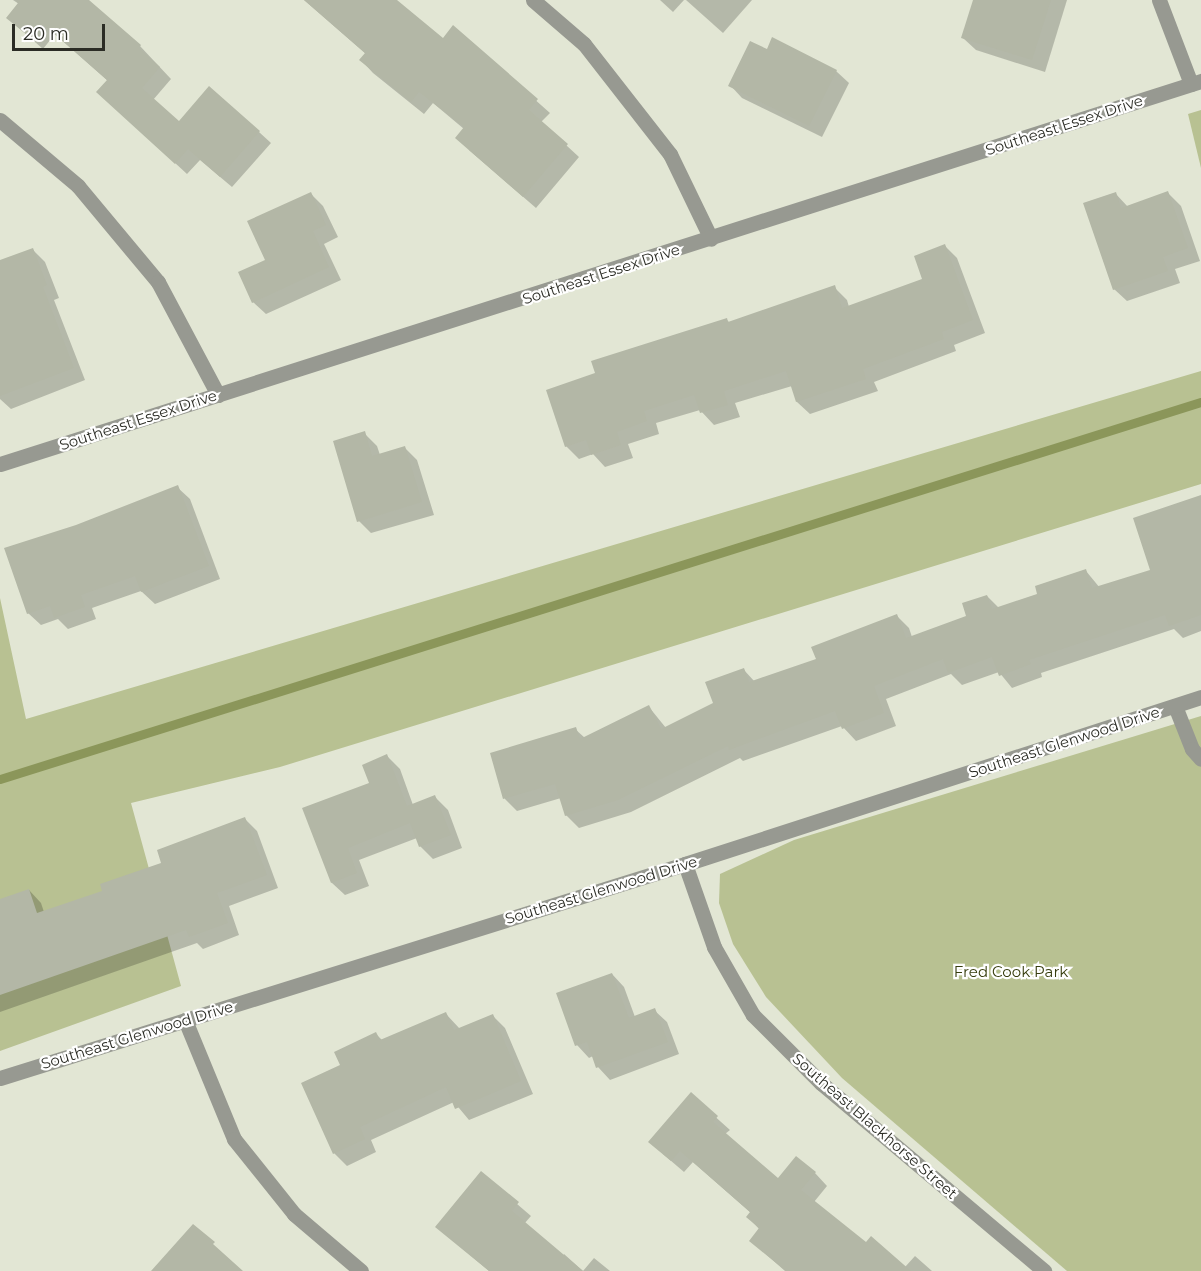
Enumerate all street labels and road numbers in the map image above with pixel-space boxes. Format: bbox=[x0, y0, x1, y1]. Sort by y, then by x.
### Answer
street label: Southeast Essex Drive bbox=[983, 91, 1145, 159]
street label: Southeast Essex Drive bbox=[520, 240, 682, 308]
street label: Southeast Essex Drive bbox=[57, 386, 219, 454]
street label: Southeast Glenwood Drive bbox=[966, 703, 1162, 781]
street label: Southeast Glenwood Drive bbox=[503, 852, 699, 928]
street label: Southeast Glenwood Drive bbox=[39, 997, 235, 1073]
street label: Southeast Blackhorse Street bbox=[789, 1049, 961, 1203]

